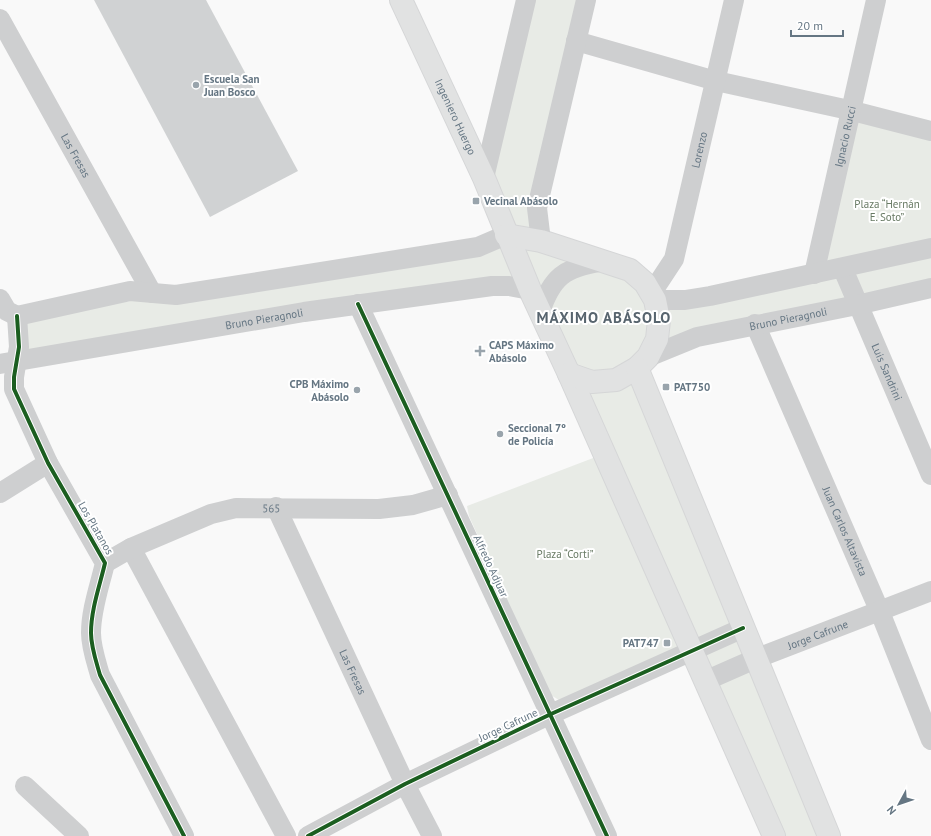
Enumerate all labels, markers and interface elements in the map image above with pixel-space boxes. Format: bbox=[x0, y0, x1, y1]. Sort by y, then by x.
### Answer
scale bar bbox=[791, 12, 843, 38]
text: 20 m bbox=[797, 18, 823, 33]
place label: Escuela San Juan Bosco bbox=[203, 72, 259, 99]
street label: Ingeniero Huergo bbox=[432, 77, 479, 157]
marker: Escuela San Juan Bosco bbox=[191, 80, 201, 90]
street label: Ignacio Rucci bbox=[831, 104, 859, 168]
street label: Lorenzo bbox=[688, 130, 710, 169]
street label: Las Fresas bbox=[58, 131, 94, 180]
place label: Vecinal Abásolo bbox=[483, 194, 558, 208]
marker: Vecinal Abásolo bbox=[471, 196, 481, 206]
park label: Plaza “Hernán E. Soto” bbox=[854, 197, 920, 224]
street label: Bruno Pieragnoli bbox=[748, 304, 828, 333]
street label: Bruno Pieragnoli bbox=[224, 305, 304, 332]
district label: MÁXIMO ABÁSOLO bbox=[537, 308, 671, 327]
place label: CAPS Máximo Abásolo bbox=[489, 338, 554, 365]
street label: Luis Sandrini bbox=[869, 341, 905, 403]
marker: CAPS Máximo Abásolo bbox=[474, 345, 486, 357]
place label: CPB Máximo Abásolo bbox=[290, 377, 349, 404]
place label: PAT750 bbox=[674, 380, 710, 394]
marker: PAT750 bbox=[661, 382, 671, 392]
marker: CPB Máximo Abásolo bbox=[352, 385, 362, 395]
place label: Seccional 7º de Policía bbox=[508, 421, 566, 448]
marker: Seccional 7º de Policía bbox=[495, 429, 505, 439]
street label: Juan Carlos Altavista bbox=[819, 483, 871, 578]
street label: Los Platanos bbox=[75, 499, 117, 557]
street label: 565 bbox=[262, 501, 280, 515]
street label: Alfredo Adjuar bbox=[470, 533, 512, 600]
park label: Plaza “Corti” bbox=[537, 547, 594, 561]
street label: Jorge Cafrune bbox=[785, 617, 850, 653]
place label: PAT747 bbox=[623, 636, 659, 650]
marker: PAT747 bbox=[662, 638, 672, 648]
street label: Las Fresas bbox=[336, 647, 370, 697]
street label: Jorge Cafrune bbox=[475, 705, 540, 745]
north arrow bbox=[879, 784, 919, 824]
text: N bbox=[884, 803, 899, 818]

